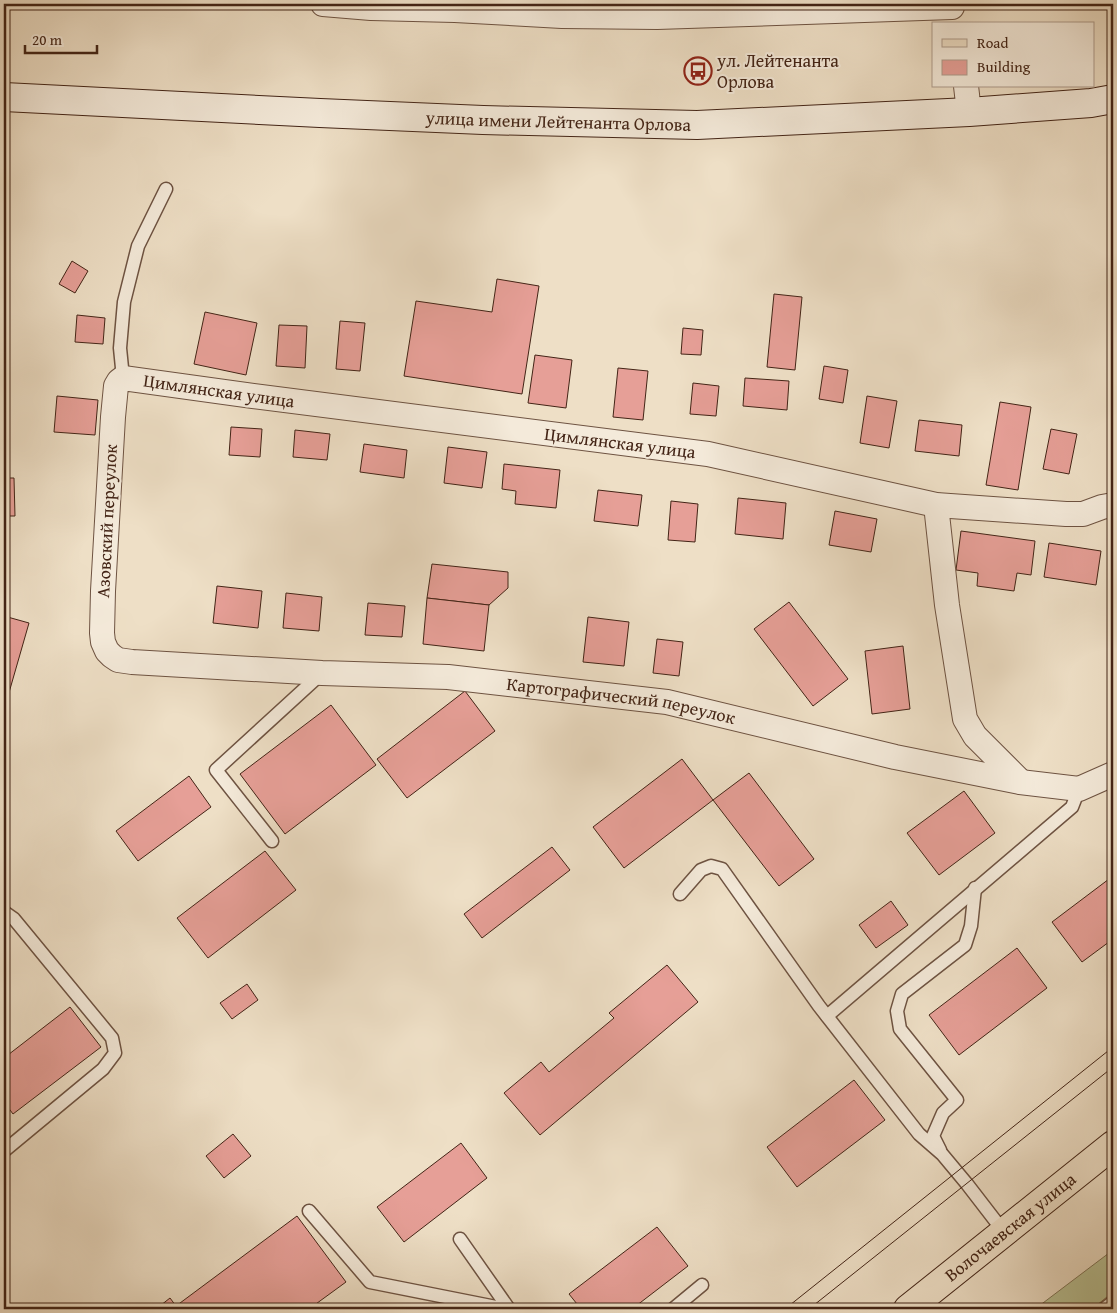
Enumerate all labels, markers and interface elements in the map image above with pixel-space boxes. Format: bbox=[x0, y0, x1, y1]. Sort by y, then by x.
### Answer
scale bar bbox=[25, 22, 98, 54]
legend bbox=[932, 22, 1094, 88]
text: 20 m bbox=[32, 29, 63, 50]
text: Road bbox=[977, 32, 1008, 53]
place label: ул. Лейтенанта Орлова bbox=[716, 47, 839, 95]
bus stop icon: ул. Лейтенанта Орлова bbox=[683, 56, 713, 86]
text: Building bbox=[977, 56, 1031, 77]
street label: улица имени Лейтенанта Орлова bbox=[424, 104, 692, 138]
street label: Цимлянская улица bbox=[142, 367, 297, 415]
street label: Цимлянская улица bbox=[543, 420, 698, 465]
street label: Азовский переулок bbox=[89, 443, 124, 599]
street label: Картографический переулок bbox=[505, 670, 739, 731]
street label: Волочаевская улица bbox=[938, 1165, 1082, 1288]

